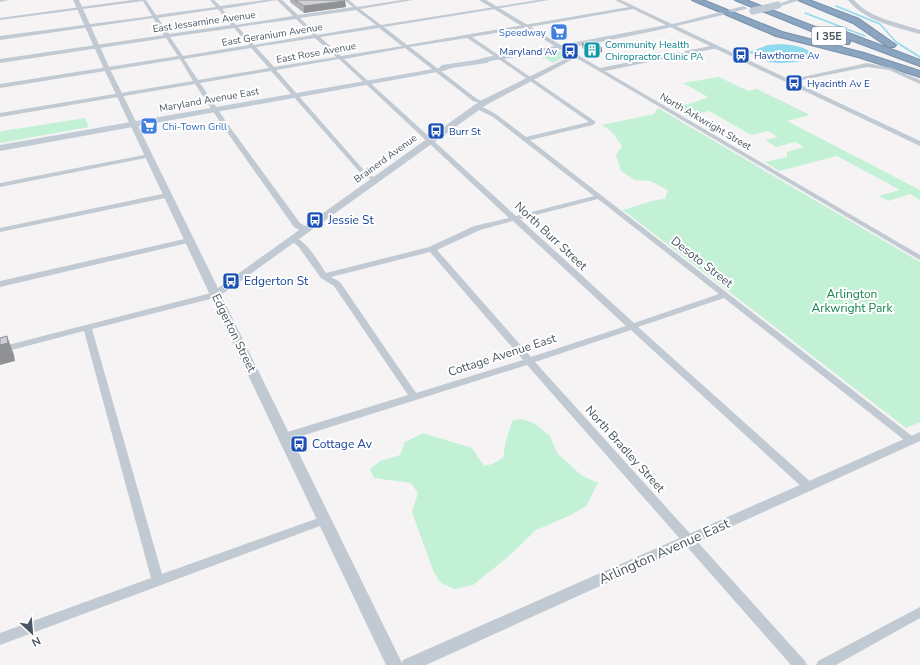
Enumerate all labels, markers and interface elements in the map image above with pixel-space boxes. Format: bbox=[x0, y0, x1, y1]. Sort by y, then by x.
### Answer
street label: East Jessamine Avenue bbox=[152, 8, 257, 36]
street label: East Geranium Avenue bbox=[221, 20, 324, 50]
supermarket icon: Speedway bbox=[549, 22, 569, 42]
place label: Speedway bbox=[499, 26, 547, 40]
road number: I 35E bbox=[812, 27, 846, 45]
place label: Community Health Chiropractor Clinic PA bbox=[605, 38, 704, 64]
street label: East Rose Avenue bbox=[275, 39, 357, 67]
building icon: Community Health Chiropractor Clinic PA bbox=[582, 40, 602, 60]
bus stop icon: Maryland Av bbox=[560, 41, 580, 61]
place label: Maryland Av bbox=[500, 45, 558, 59]
bus stop icon: Hawthorne Av bbox=[731, 45, 751, 65]
place label: Hawthorne Av bbox=[754, 49, 820, 63]
bus stop icon: Hyacinth Av E bbox=[784, 73, 804, 93]
place label: Hyacinth Av E bbox=[807, 77, 870, 91]
street label: Maryland Avenue East bbox=[158, 84, 261, 116]
street label: North Arkwright Street bbox=[657, 90, 754, 154]
supermarket icon: Chi-Town Grill bbox=[139, 116, 159, 136]
place label: Chi-Town Grill bbox=[162, 120, 227, 134]
bus stop icon: Burr St bbox=[426, 121, 446, 141]
place label: Burr St bbox=[449, 125, 481, 139]
street label: Brainerd Avenue bbox=[351, 131, 420, 186]
street label: North Burr Street bbox=[511, 198, 591, 274]
bus stop icon: Jessie St bbox=[305, 210, 325, 230]
place label: Jessie St bbox=[327, 212, 374, 228]
street label: Desoto Street bbox=[668, 233, 737, 292]
bus stop icon: Edgerton St bbox=[221, 271, 241, 291]
place label: Edgerton St bbox=[244, 273, 309, 289]
park label: Arlington Arkwright Park bbox=[811, 286, 894, 316]
street label: Edgerton Street bbox=[208, 291, 260, 376]
street label: Cottage Avenue East bbox=[446, 330, 559, 380]
street label: North Bradley Street bbox=[582, 402, 669, 496]
bus stop icon: Cottage Av bbox=[289, 434, 309, 454]
place label: Cottage Av bbox=[312, 436, 373, 452]
street label: Arlington Avenue East bbox=[596, 514, 733, 589]
north arrow bbox=[12, 613, 52, 653]
text: N bbox=[29, 633, 43, 650]

